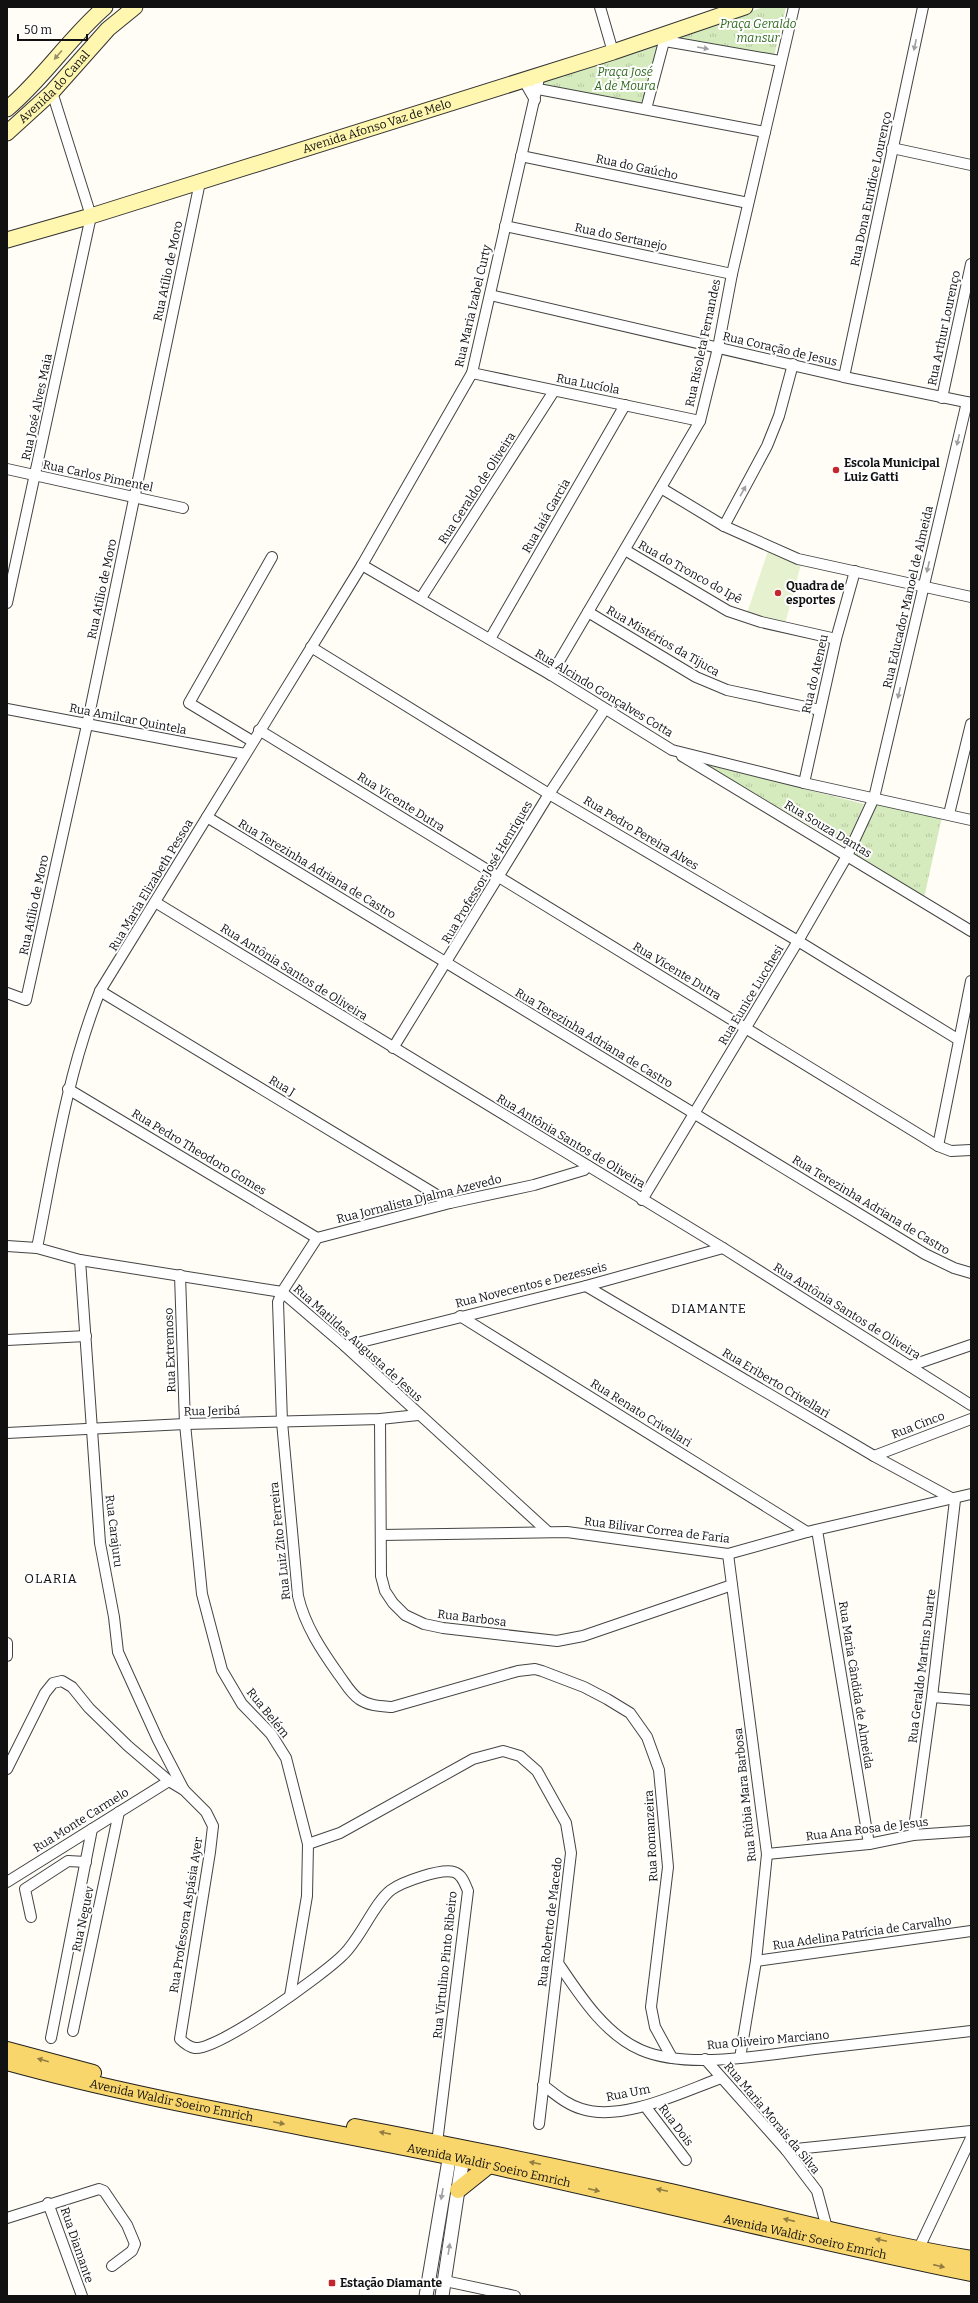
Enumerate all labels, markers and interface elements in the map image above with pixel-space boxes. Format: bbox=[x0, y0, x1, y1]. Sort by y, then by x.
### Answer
scale bar bbox=[18, 16, 87, 42]
park label: Praça Geraldo mansur bbox=[720, 17, 797, 45]
text: 50 m bbox=[24, 23, 53, 37]
one-way arrow bbox=[911, 39, 917, 51]
one-way arrow bbox=[697, 45, 709, 51]
street label: Avenida do Canal bbox=[16, 47, 93, 126]
one-way arrow bbox=[54, 50, 63, 59]
park label: Praça José A de Moura bbox=[593, 65, 656, 93]
street label: Avenida Afonso Vaz de Melo bbox=[301, 96, 453, 156]
street label: Rua Dona Euridice Lourenço bbox=[848, 110, 894, 268]
street label: Rua do Gaúcho bbox=[595, 151, 679, 183]
street label: Rua Atílio de Moro bbox=[151, 220, 185, 322]
street label: Rua do Sertanejo bbox=[573, 220, 669, 254]
street label: Rua Maria Izabel Curty bbox=[452, 243, 494, 369]
street label: Rua Arthur Lourenço bbox=[925, 269, 963, 387]
street label: Rua Risoleta Fernandes bbox=[683, 278, 723, 408]
street label: Rua Coração de Jesus bbox=[721, 329, 839, 369]
street label: Rua José Alves Maia bbox=[19, 352, 55, 462]
street label: Rua Lucíola bbox=[555, 371, 621, 397]
street label: Rua Geraldo de Oliveira bbox=[436, 429, 519, 546]
one-way arrow bbox=[954, 434, 960, 446]
place label: Escola Municipal Luiz Gatti bbox=[844, 456, 940, 484]
street label: Rua Carlos Pimentel bbox=[42, 457, 155, 495]
marker: Escola Municipal Luiz Gatti bbox=[831, 465, 841, 475]
street label: Rua Iaiá Garcia bbox=[519, 476, 573, 556]
one-way arrow bbox=[739, 486, 746, 497]
street label: Rua Educador Manoel de Almeida bbox=[880, 504, 936, 690]
street label: Rua Atílio de Moro bbox=[85, 538, 119, 640]
street label: Rua do Tronco do Ipê bbox=[636, 538, 744, 606]
one-way arrow bbox=[925, 561, 931, 573]
place label: Quadra de esportes bbox=[786, 579, 845, 607]
marker: Quadra de esportes bbox=[773, 588, 783, 598]
street label: Rua Mistérios da Tijuca bbox=[604, 603, 722, 679]
street label: Rua do Ateneu bbox=[799, 632, 831, 715]
street label: Rua Alcindo Gonçalves Cotta bbox=[532, 646, 676, 740]
one-way arrow bbox=[895, 687, 901, 700]
street label: Rua Amilcar Quintela bbox=[68, 701, 188, 737]
street label: Rua Vicente Dutra bbox=[355, 769, 448, 835]
street label: Rua Pedro Pereira Alves bbox=[581, 793, 701, 873]
street label: Rua Souza Dantas bbox=[782, 797, 874, 861]
street label: Rua Professor José Henriques bbox=[439, 798, 535, 946]
street label: Rua Maria Elizabeth Pessoa bbox=[106, 816, 196, 954]
street label: Rua Terezinha Adriana de Castro bbox=[236, 816, 398, 922]
street label: Rua Atílio de Moro bbox=[17, 854, 51, 956]
street label: Rua Antônia Santos de Oliveira bbox=[218, 921, 370, 1023]
street label: Rua Vicente Dutra bbox=[630, 939, 724, 1003]
street label: Rua Eunice Lucchesi bbox=[716, 942, 787, 1047]
street label: Rua Terezinha Adriana de Castro bbox=[513, 985, 675, 1091]
street label: Rua J bbox=[266, 1073, 298, 1099]
street label: Rua Antônia Santos de Oliveira bbox=[494, 1091, 648, 1191]
street label: Rua Pedro Theodoro Gomes bbox=[129, 1106, 269, 1198]
street label: Rua Terezinha Adriana de Castro bbox=[790, 1152, 952, 1258]
street label: Rua Jornalista Djalma Azevedo bbox=[335, 1172, 503, 1226]
street label: Rua Novecentos e Dezesseis bbox=[454, 1259, 609, 1311]
street label: Rua Antônia Santos de Oliveira bbox=[771, 1260, 923, 1362]
street label: Rua Matildes Augusta de Jesus bbox=[291, 1281, 425, 1405]
district label: DIAMANTE bbox=[671, 1301, 747, 1316]
street label: Rua Extremoso bbox=[162, 1307, 178, 1393]
street label: Rua Eriberto Crivellari bbox=[720, 1345, 833, 1421]
street label: Rua Renato Crivellari bbox=[588, 1376, 694, 1450]
street label: Rua Jeribá bbox=[184, 1403, 241, 1418]
street label: Rua Cinco bbox=[890, 1408, 947, 1441]
street label: Rua Luiz Zito Ferreira bbox=[267, 1481, 293, 1601]
street label: Rua Carajuru bbox=[103, 1494, 125, 1569]
street label: Rua Bilivar Correa de Faria bbox=[583, 1514, 731, 1546]
district label: OLARIA bbox=[24, 1571, 78, 1586]
street label: Rua Geraldo Martins Duarte bbox=[906, 1588, 938, 1744]
street label: Rua Maria Cândida de Almeida bbox=[836, 1600, 876, 1770]
street label: Rua Barbosa bbox=[437, 1607, 508, 1629]
street label: Rua Belém bbox=[244, 1685, 293, 1741]
street label: Rua Rúbia Mara Barbosa bbox=[731, 1727, 759, 1863]
street label: Rua Monte Carmelo bbox=[31, 1785, 131, 1855]
street label: Rua Romanzeira bbox=[642, 1789, 660, 1882]
street label: Rua Ana Rosa de Jesus bbox=[805, 1814, 929, 1843]
street label: Rua Professora Aspásia Ayer bbox=[167, 1835, 205, 1994]
street label: Rua Roberto de Macedo bbox=[535, 1856, 565, 1988]
street label: Rua Neguev bbox=[69, 1884, 97, 1953]
street label: Rua Virtulino Pinto Ribeiro bbox=[430, 1890, 460, 2040]
street label: Rua Adelina Patrícia de Carvalho bbox=[772, 1913, 952, 1952]
street label: Rua Oliveiro Marciano bbox=[706, 2028, 830, 2052]
one-way arrow bbox=[36, 2057, 48, 2063]
street label: Rua Maria Morais da Silva bbox=[721, 2059, 823, 2177]
street label: Avenida Waldir Soeiro Emrich bbox=[88, 2076, 255, 2125]
street label: Rua Um bbox=[605, 2082, 652, 2104]
street label: Rua Dois bbox=[656, 2101, 696, 2149]
one-way arrow bbox=[273, 2121, 285, 2127]
one-way arrow bbox=[379, 2130, 391, 2136]
street label: Avenida Waldir Soeiro Emrich bbox=[406, 2141, 573, 2190]
one-way arrow bbox=[529, 2160, 542, 2166]
one-way arrow bbox=[588, 2187, 601, 2193]
one-way arrow bbox=[656, 2187, 669, 2193]
one-way arrow bbox=[439, 2188, 445, 2200]
street label: Rua Diamante bbox=[58, 2205, 96, 2285]
street label: Avenida Waldir Soeiro Emrich bbox=[722, 2212, 888, 2262]
one-way arrow bbox=[783, 2217, 795, 2223]
one-way arrow bbox=[875, 2237, 887, 2243]
one-way arrow bbox=[446, 2243, 452, 2256]
one-way arrow bbox=[933, 2263, 945, 2269]
place label: Estação Diamante bbox=[340, 2276, 442, 2290]
marker: Estação Diamante bbox=[327, 2278, 337, 2288]

